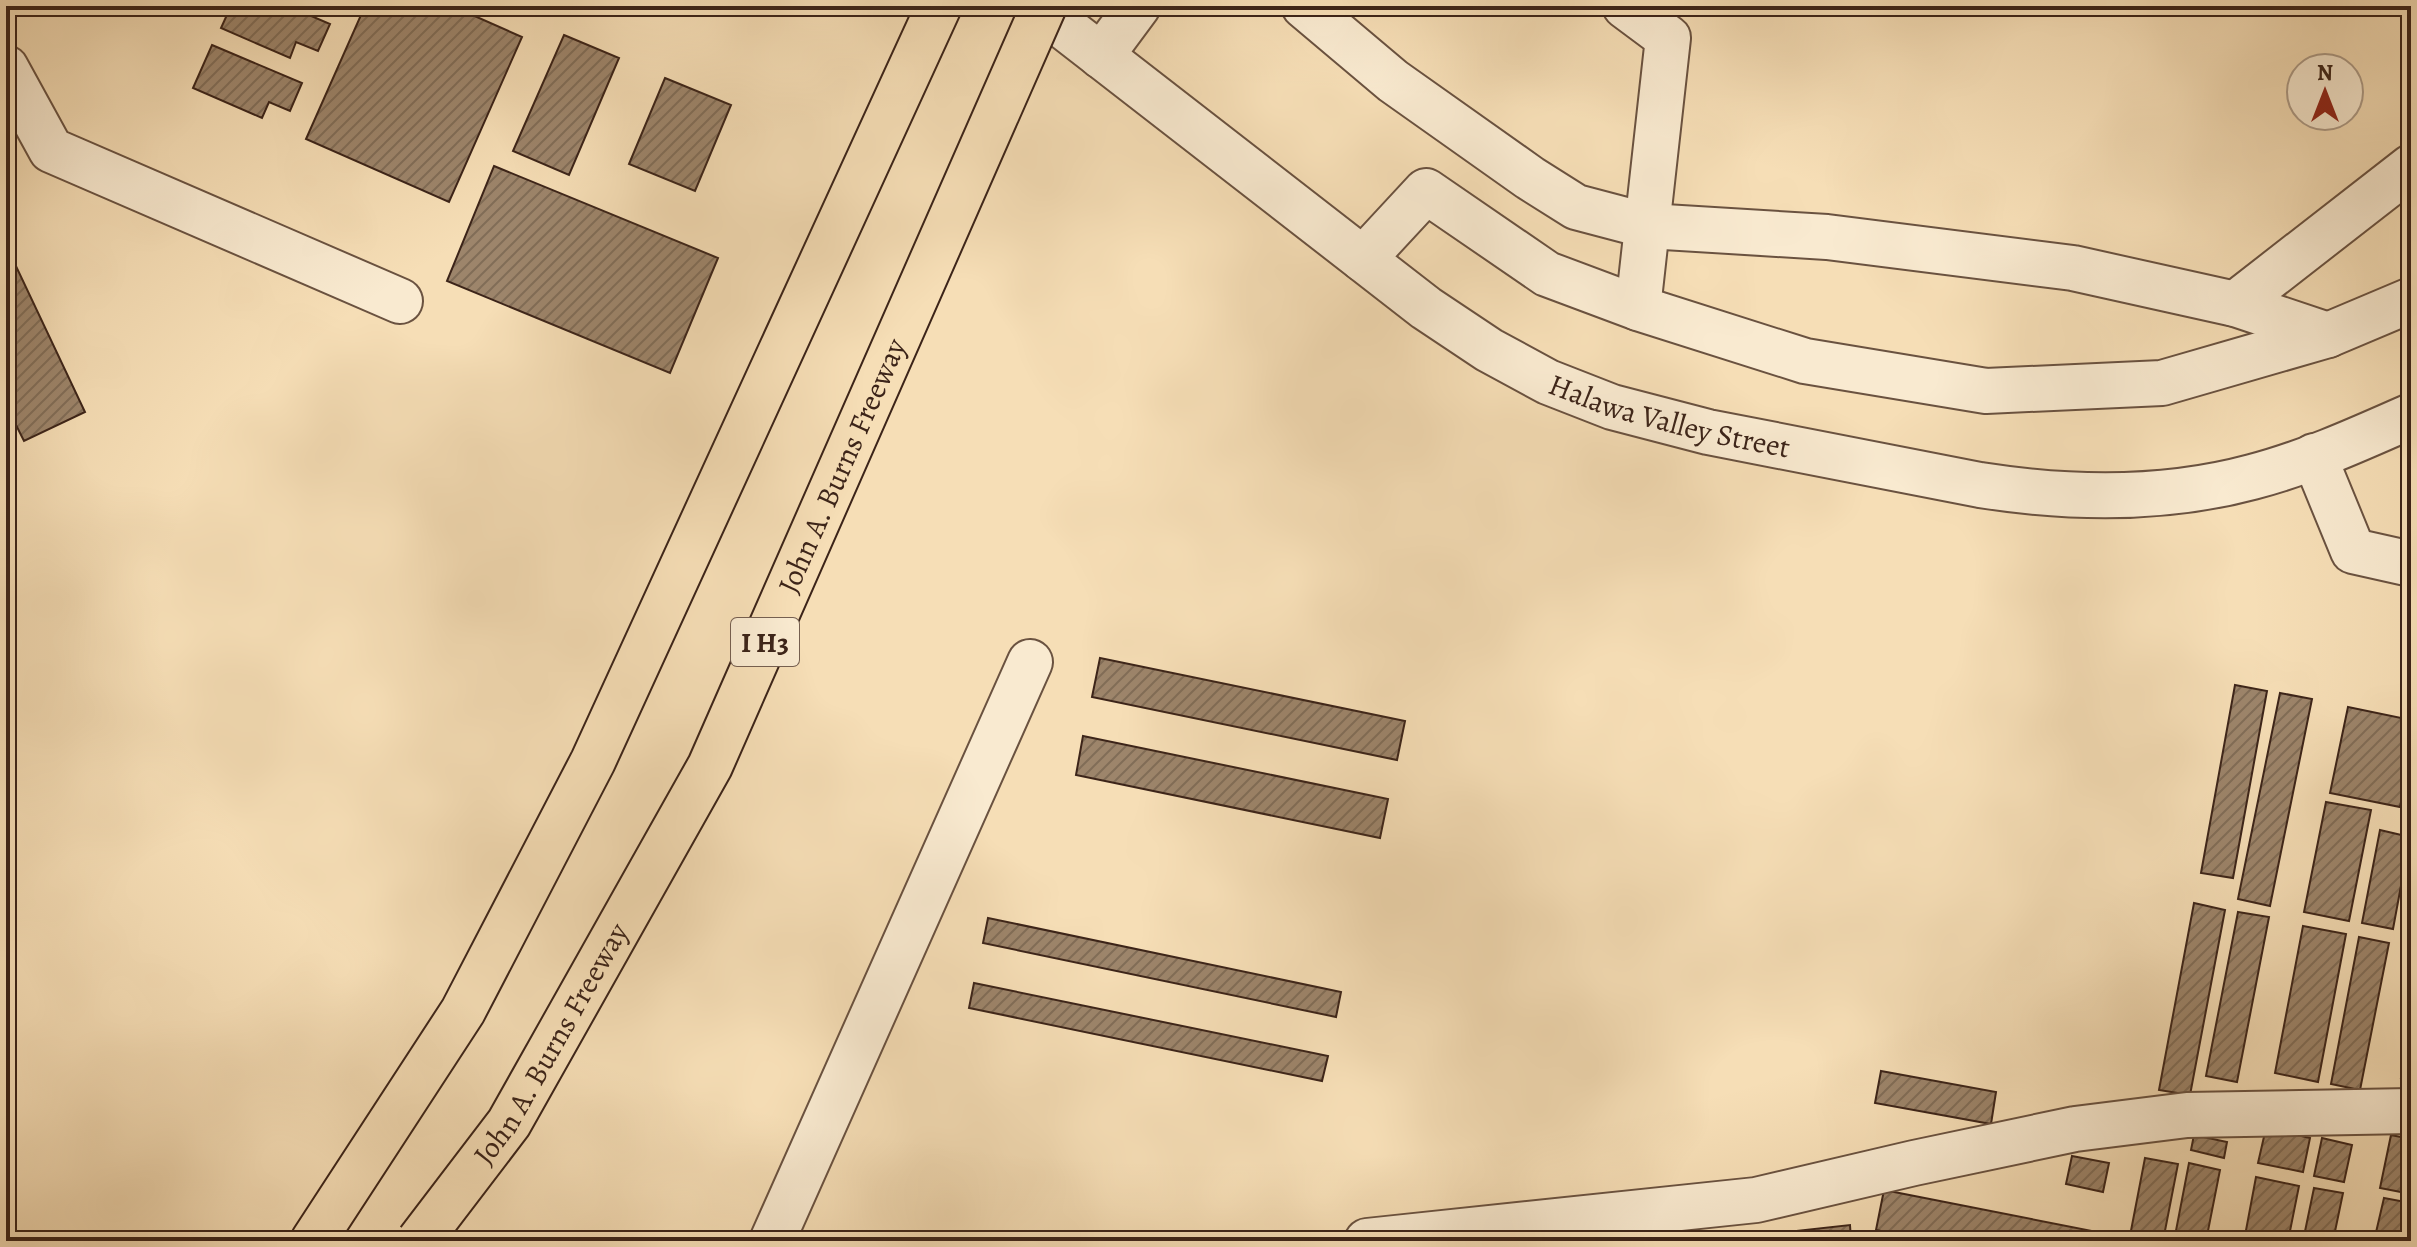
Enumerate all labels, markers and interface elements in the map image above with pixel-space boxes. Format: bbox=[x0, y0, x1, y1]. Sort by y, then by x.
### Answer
north arrow bbox=[2285, 52, 2365, 132]
text: N bbox=[2317, 58, 2333, 88]
street label: John A. Burns Freeway bbox=[768, 332, 916, 600]
street label: Halawa Valley Street bbox=[1543, 364, 1793, 468]
road number: I H3 bbox=[731, 618, 799, 666]
street label: John A. Burns Freeway bbox=[464, 915, 638, 1173]

